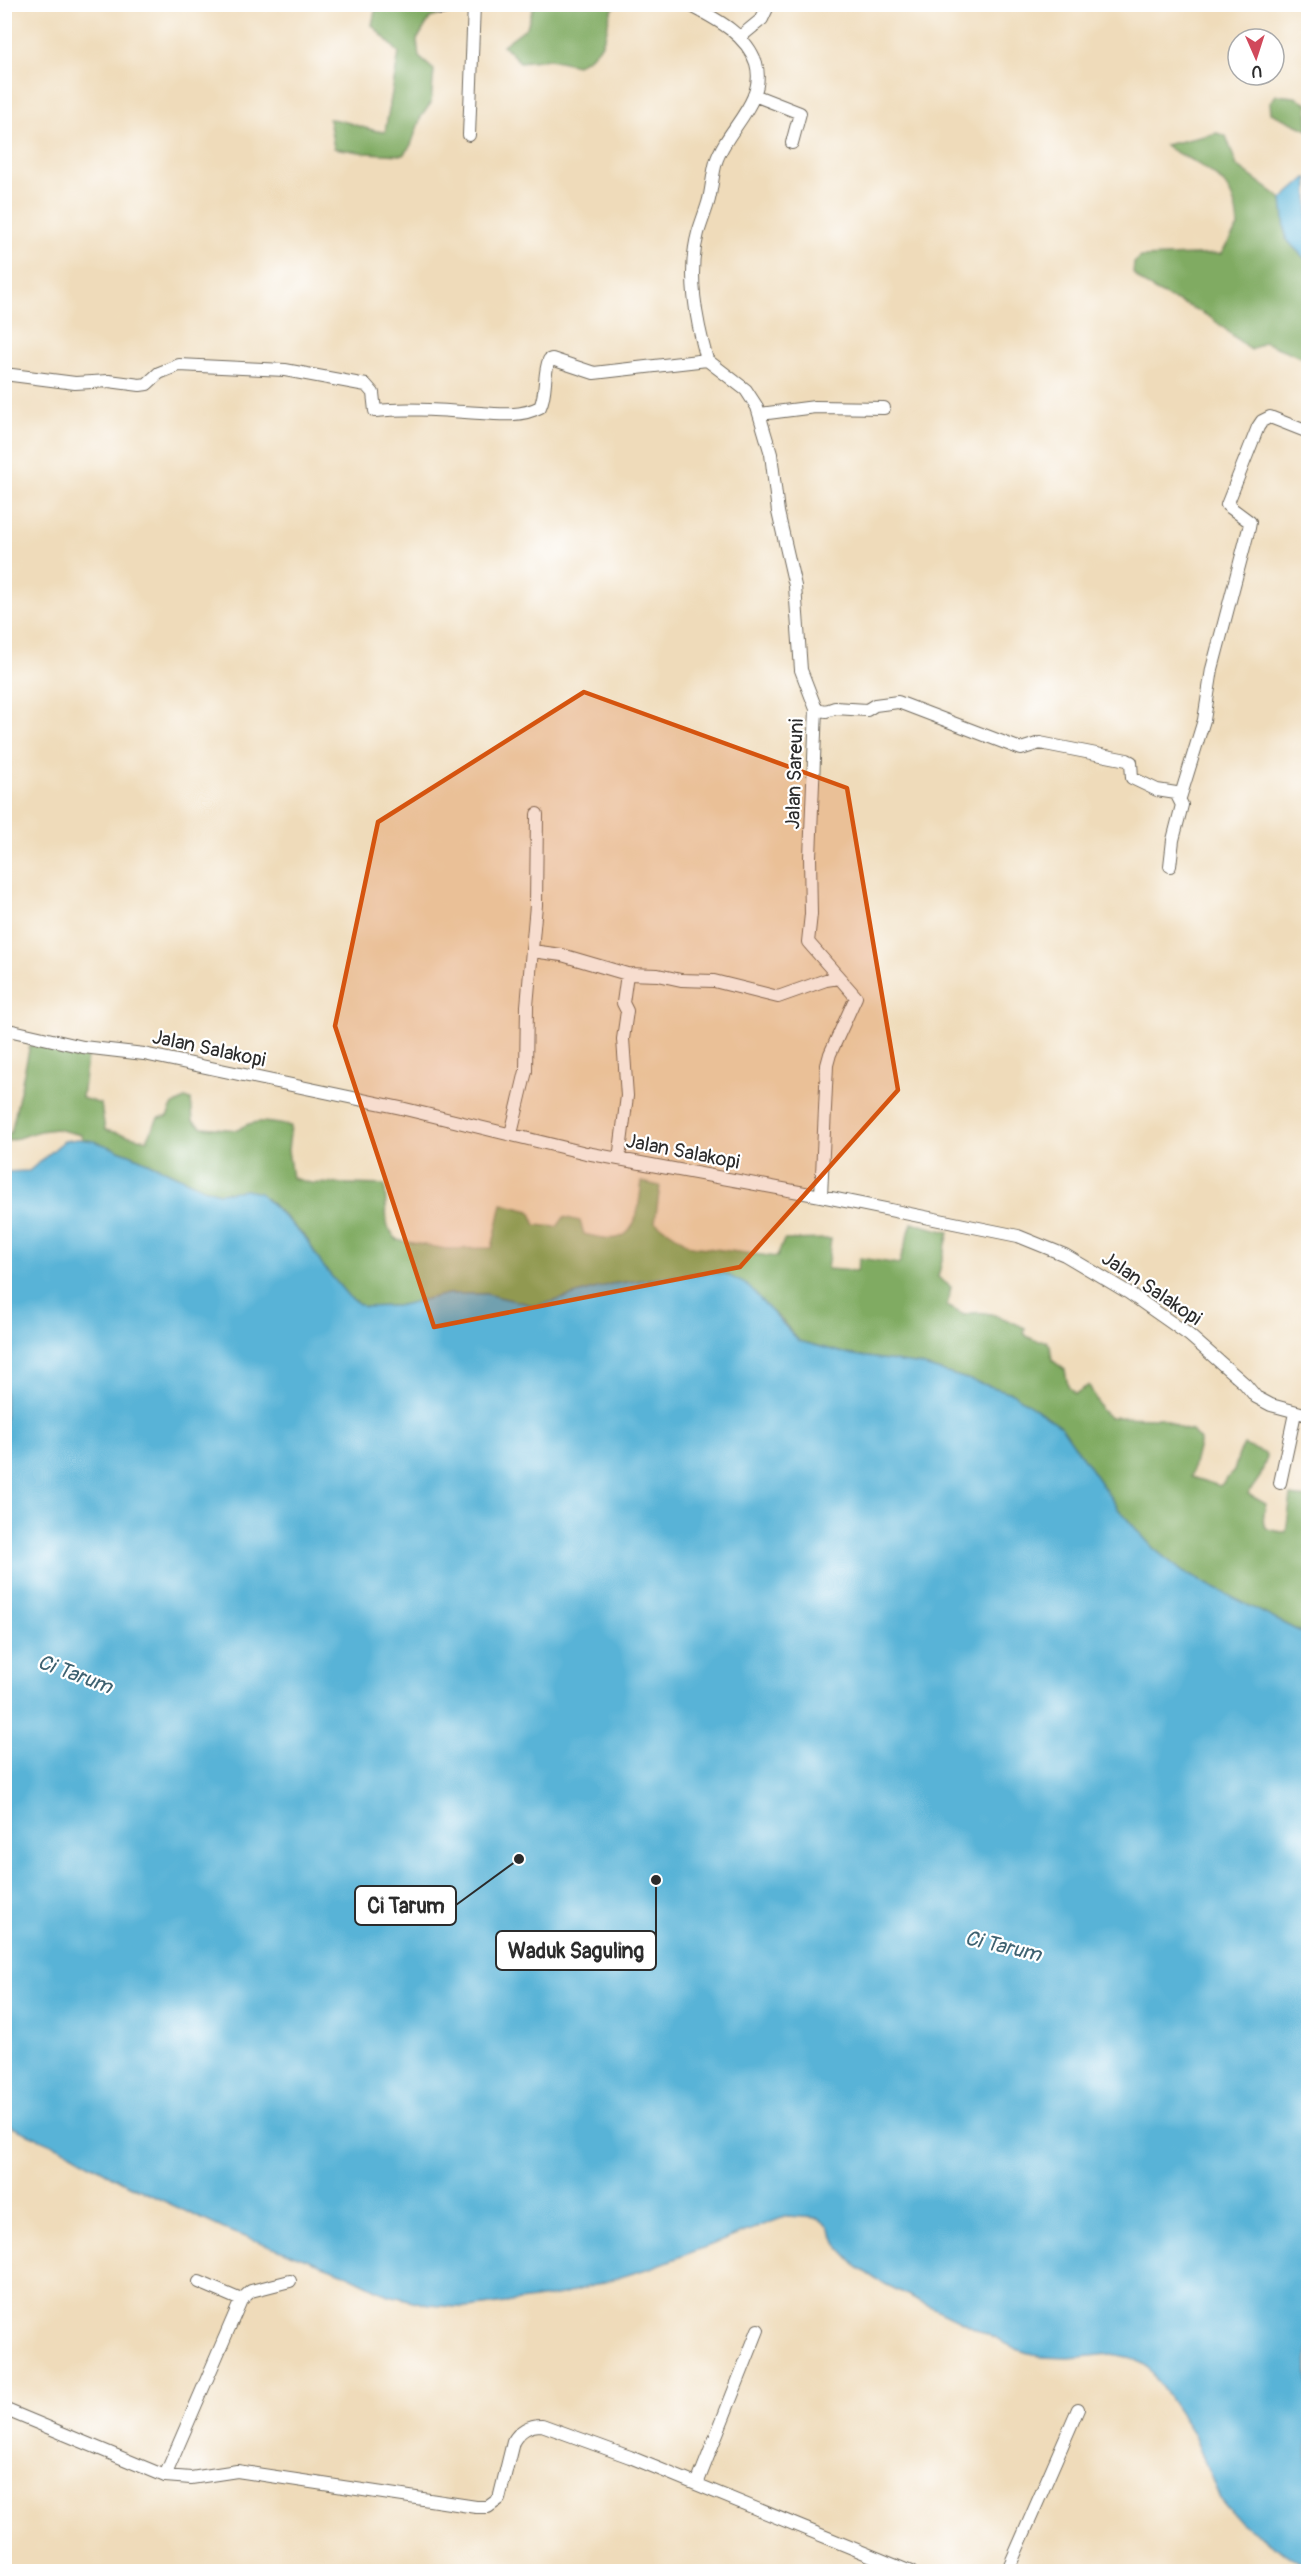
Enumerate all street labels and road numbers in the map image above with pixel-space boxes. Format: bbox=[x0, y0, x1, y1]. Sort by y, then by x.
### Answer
street label: Jalan Sareuni bbox=[780, 718, 809, 830]
street label: Jalan Salakopi bbox=[150, 1024, 268, 1073]
street label: Jalan Salakopi bbox=[624, 1128, 742, 1175]
street label: Jalan Salakopi bbox=[1097, 1246, 1207, 1331]

